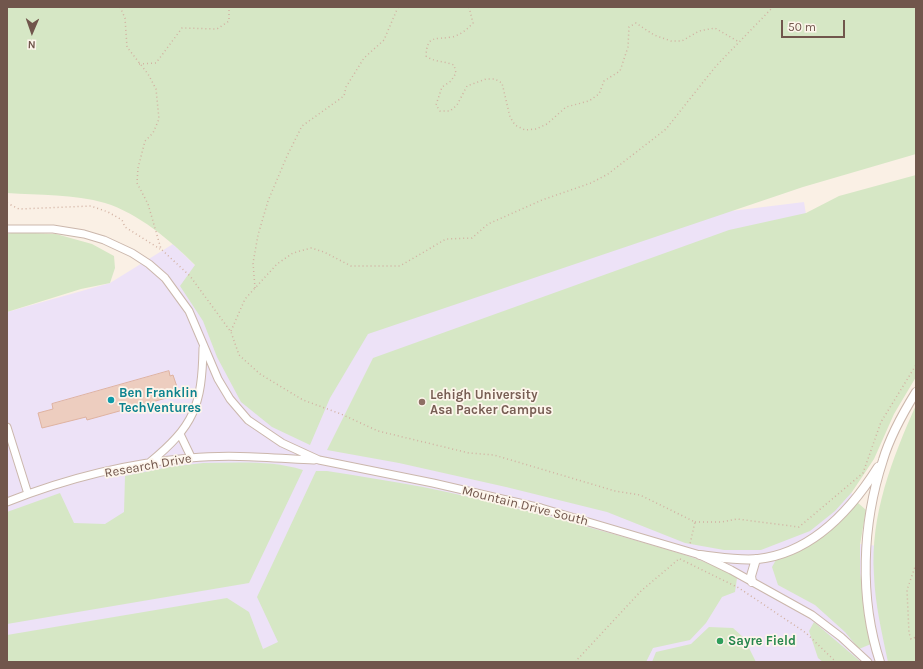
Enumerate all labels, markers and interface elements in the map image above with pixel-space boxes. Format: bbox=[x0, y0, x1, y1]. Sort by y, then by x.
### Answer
north arrow bbox=[12, 12, 52, 52]
scale bar bbox=[783, 12, 847, 38]
text: 50 m bbox=[788, 20, 816, 34]
text: N bbox=[27, 38, 36, 51]
place label: Ben Franklin TechVentures bbox=[119, 385, 201, 416]
place label: Lehigh University Asa Packer Campus bbox=[430, 387, 552, 418]
marker: Ben Franklin TechVentures bbox=[106, 395, 116, 405]
marker: Lehigh University Asa Packer Campus bbox=[417, 397, 427, 407]
street label: Research Drive bbox=[103, 451, 193, 481]
street label: Mountain Drive South bbox=[460, 483, 590, 529]
place label: Sayre Field bbox=[728, 633, 796, 649]
marker: Sayre Field bbox=[715, 636, 725, 646]

